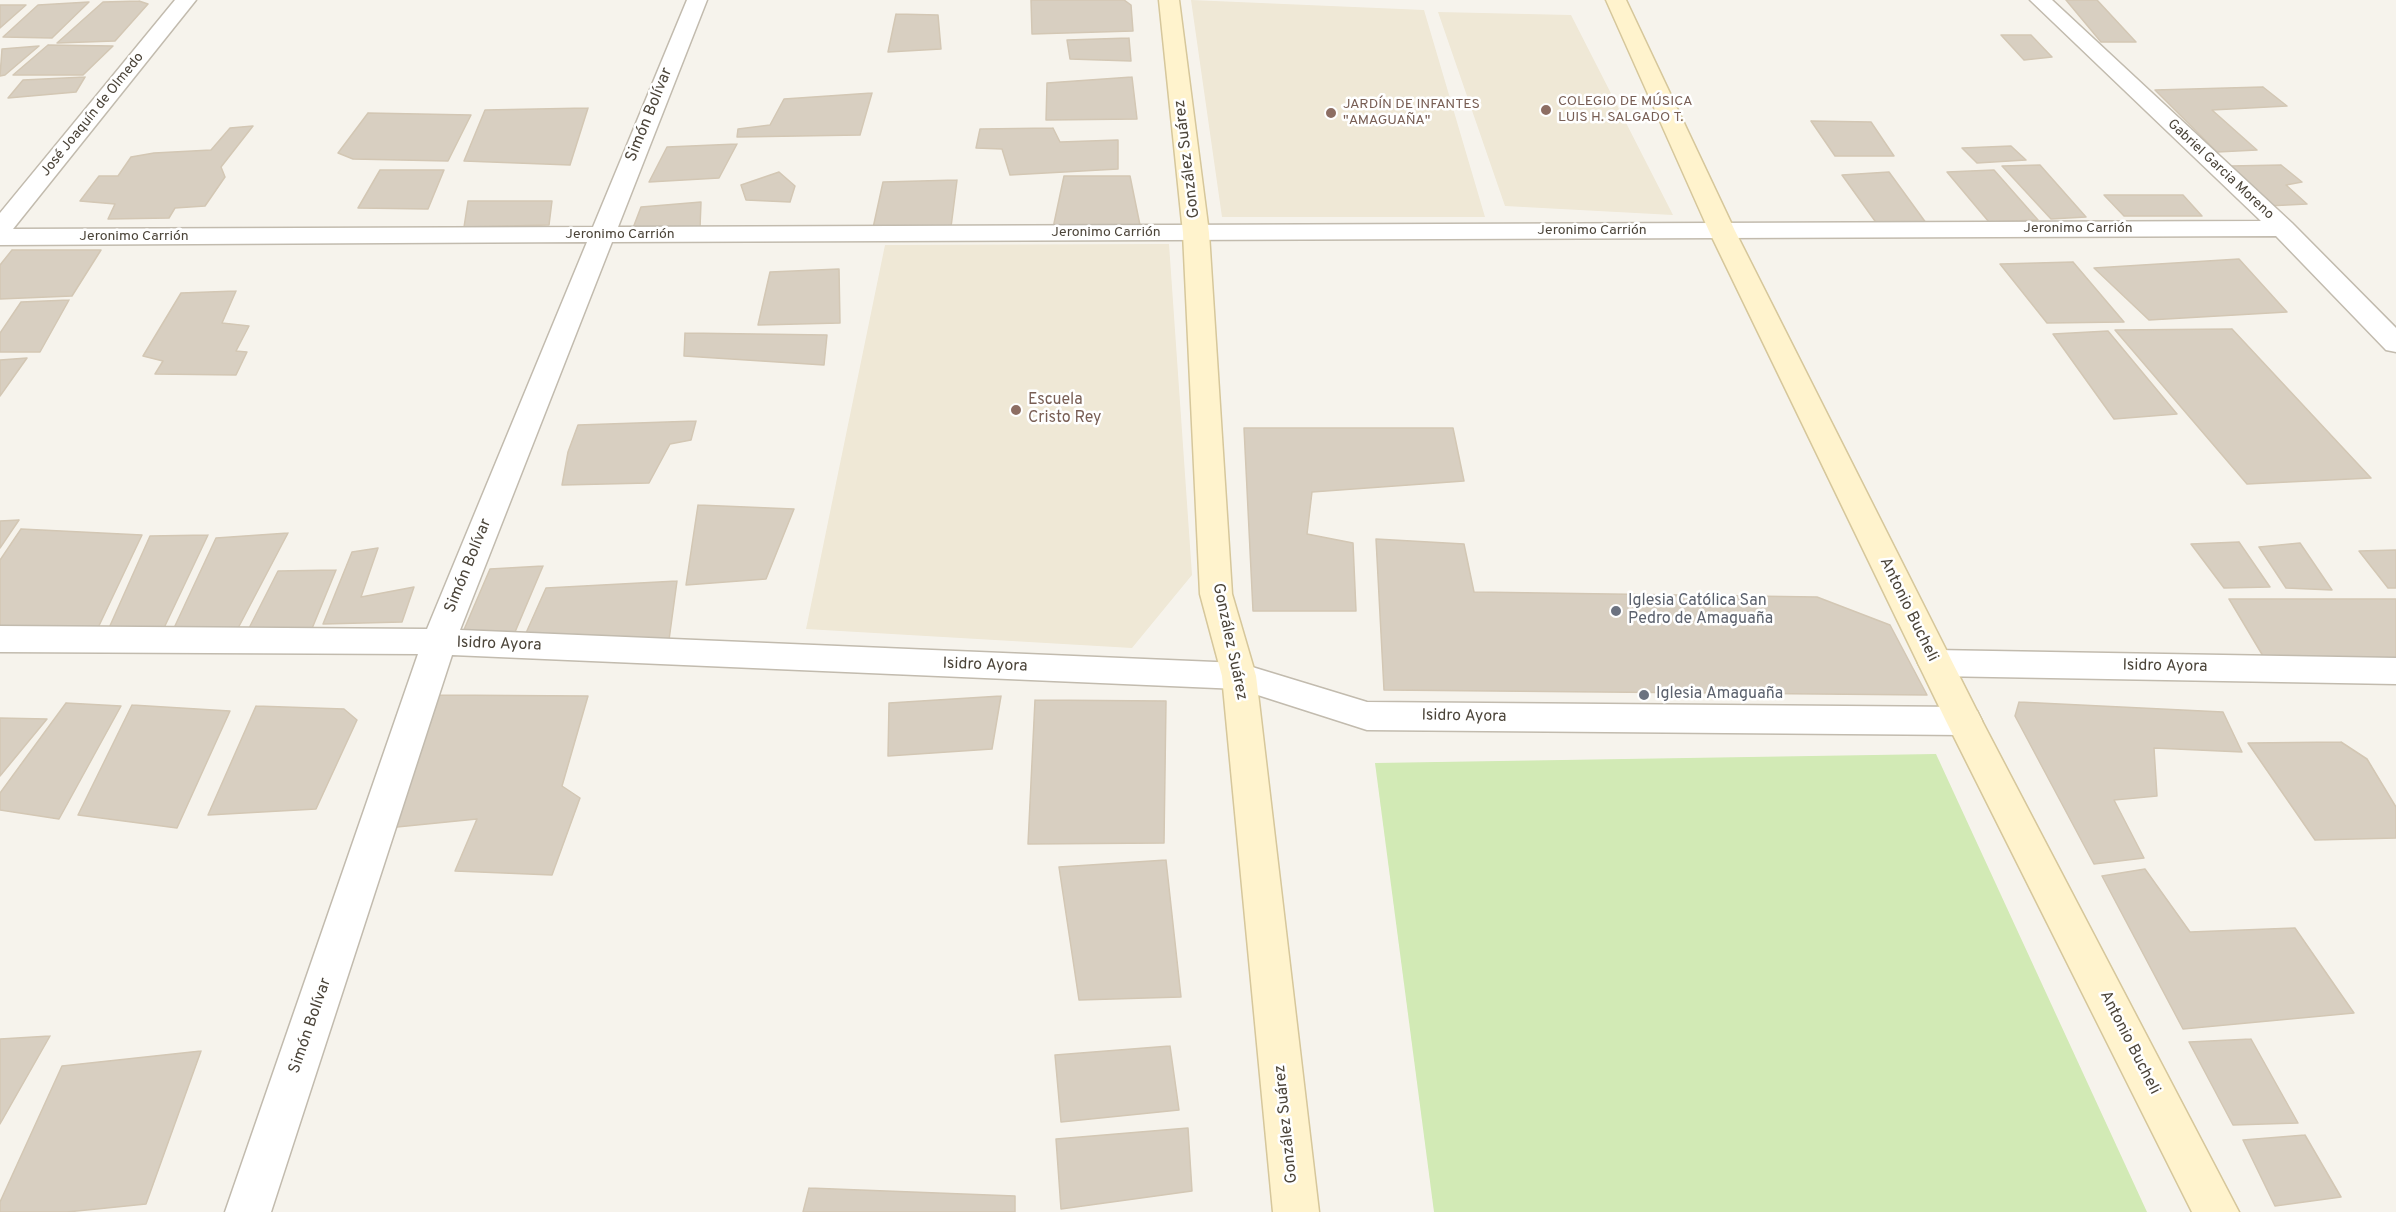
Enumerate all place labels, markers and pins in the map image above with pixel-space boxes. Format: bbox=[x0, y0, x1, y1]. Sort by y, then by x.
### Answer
place label: COLEGIO DE MÚSICA LUIS H. SALGADO T. bbox=[1558, 94, 1692, 126]
place label: JARDÍN DE INFANTES "AMAGUAÑA" bbox=[1343, 97, 1480, 130]
marker: COLEGIO DE MÚSICA LUIS H. SALGADO T. bbox=[1539, 103, 1553, 117]
marker: JARDÍN DE INFANTES "AMAGUAÑA" bbox=[1324, 106, 1338, 120]
place label: Escuela Cristo Rey bbox=[1028, 391, 1101, 429]
marker: Escuela Cristo Rey bbox=[1009, 403, 1023, 417]
place label: Iglesia Católica San Pedro de Amaguaña bbox=[1628, 592, 1773, 630]
marker: Iglesia Católica San Pedro de Amaguaña bbox=[1609, 604, 1623, 618]
place label: Iglesia Amaguaña bbox=[1656, 685, 1783, 705]
marker: Iglesia Amaguaña bbox=[1637, 688, 1651, 702]

